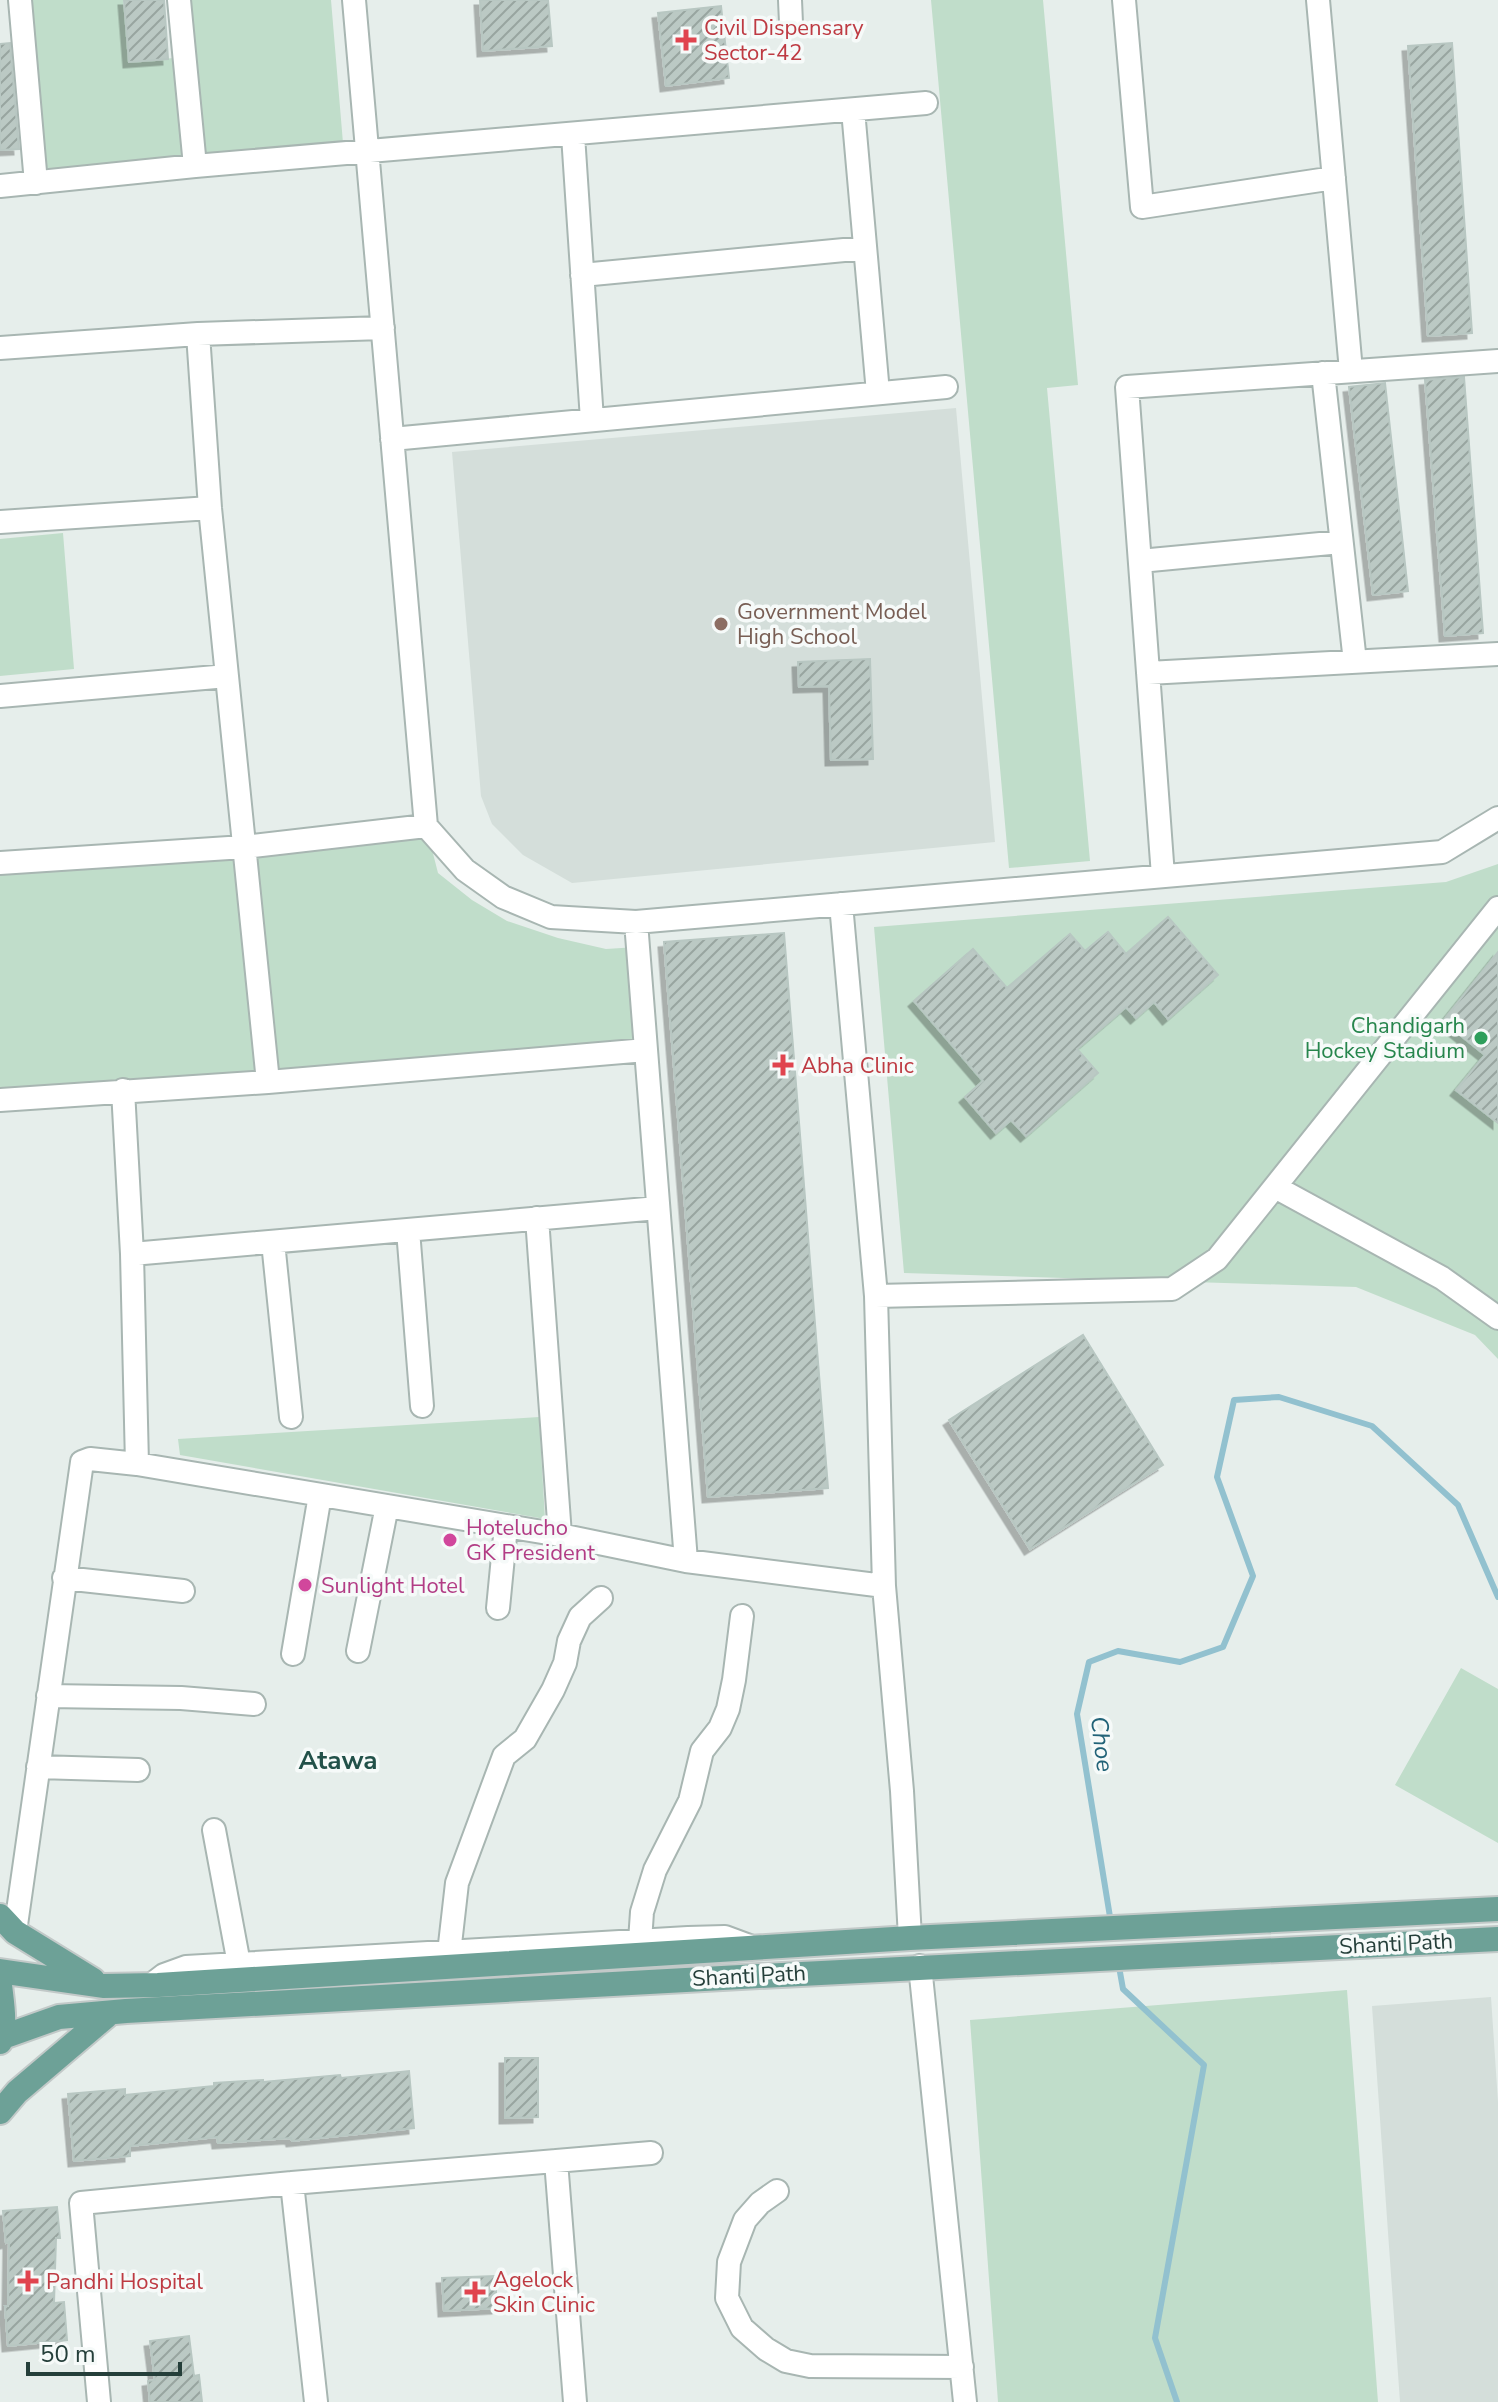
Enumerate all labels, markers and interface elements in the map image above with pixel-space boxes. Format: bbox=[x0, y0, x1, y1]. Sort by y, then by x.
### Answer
place label: Civil Dispensary Sector-42 bbox=[704, 13, 864, 68]
marker: Civil Dispensary Sector-42 bbox=[675, 29, 697, 51]
place label: Government Model High School bbox=[737, 597, 927, 652]
marker: Government Model High School bbox=[712, 615, 730, 633]
place label: Chandigarh Hockey Stadium bbox=[1305, 1011, 1465, 1066]
marker: Chandigarh Hockey Stadium bbox=[1472, 1029, 1490, 1047]
place label: Abha Clinic bbox=[801, 1051, 914, 1081]
marker: Abha Clinic bbox=[772, 1054, 794, 1076]
place label: Hotelucho GK President bbox=[466, 1513, 595, 1568]
marker: Hotelucho GK President bbox=[441, 1531, 459, 1549]
place label: Sunlight Hotel bbox=[321, 1571, 465, 1601]
marker: Sunlight Hotel bbox=[296, 1576, 314, 1594]
water label: Choe bbox=[1083, 1714, 1121, 1774]
district label: Atawa bbox=[298, 1743, 378, 1778]
street label: Shanti Path bbox=[1338, 1926, 1454, 1962]
street label: Shanti Path bbox=[691, 1958, 807, 1994]
place label: Agelock Skin Clinic bbox=[493, 2265, 595, 2320]
place label: Pandhi Hospital bbox=[46, 2267, 203, 2297]
marker: Pandhi Hospital bbox=[17, 2270, 39, 2292]
marker: Agelock Skin Clinic bbox=[464, 2281, 486, 2303]
scale bar bbox=[28, 2326, 180, 2376]
text: 50 m bbox=[40, 2338, 96, 2370]

